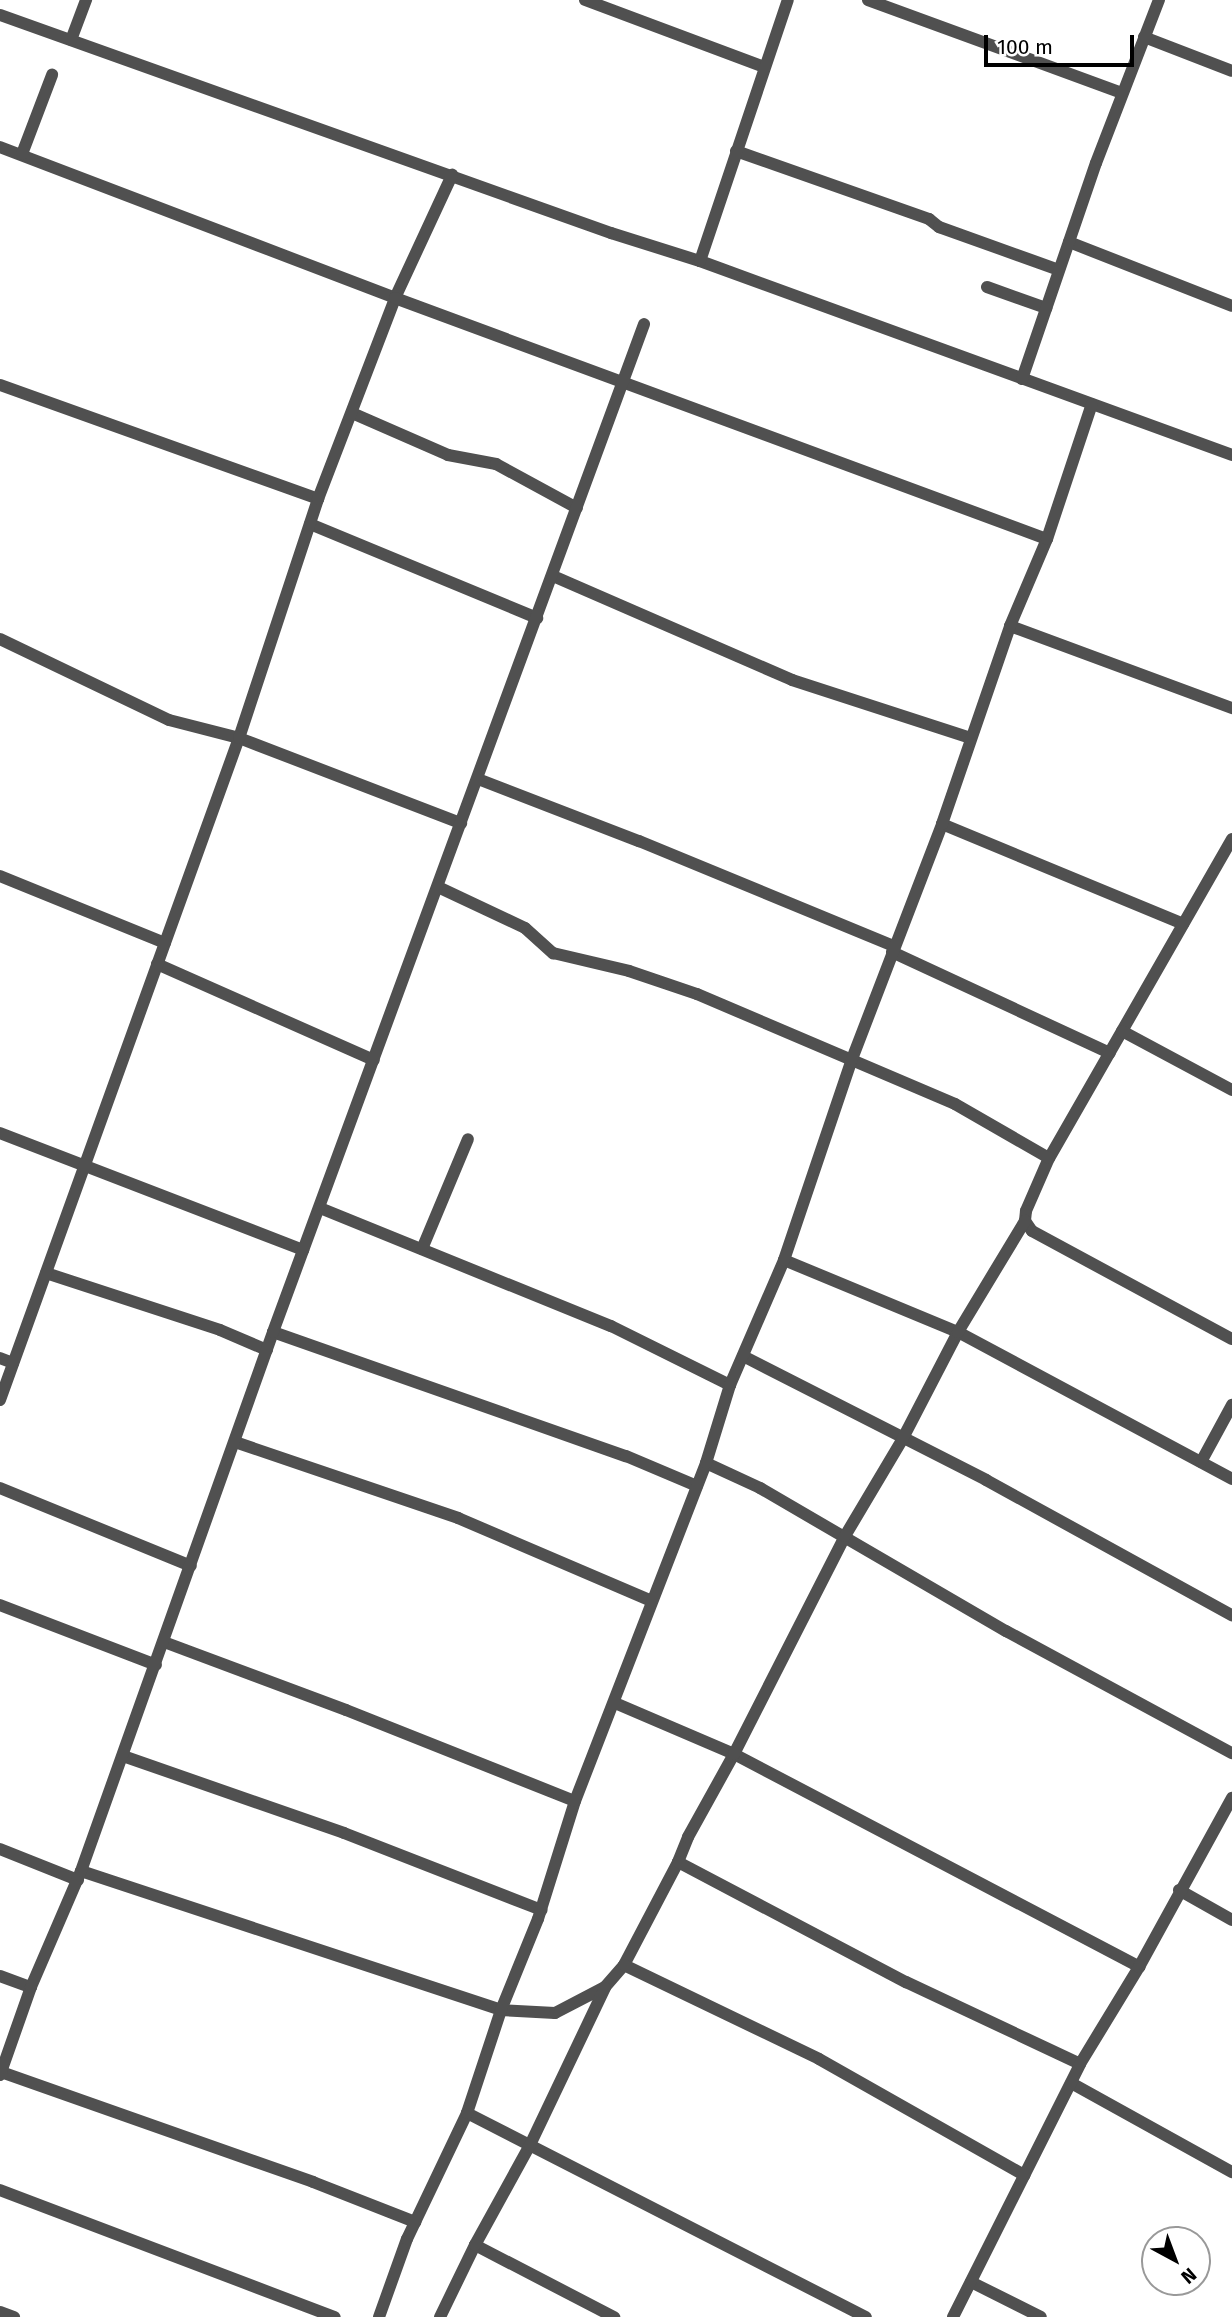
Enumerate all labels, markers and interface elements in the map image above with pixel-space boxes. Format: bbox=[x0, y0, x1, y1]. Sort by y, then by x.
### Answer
scale bar bbox=[987, 21, 1138, 65]
text: 100 m bbox=[997, 34, 1053, 60]
north arrow bbox=[1141, 2226, 1211, 2296]
text: N bbox=[1176, 2263, 1201, 2289]

